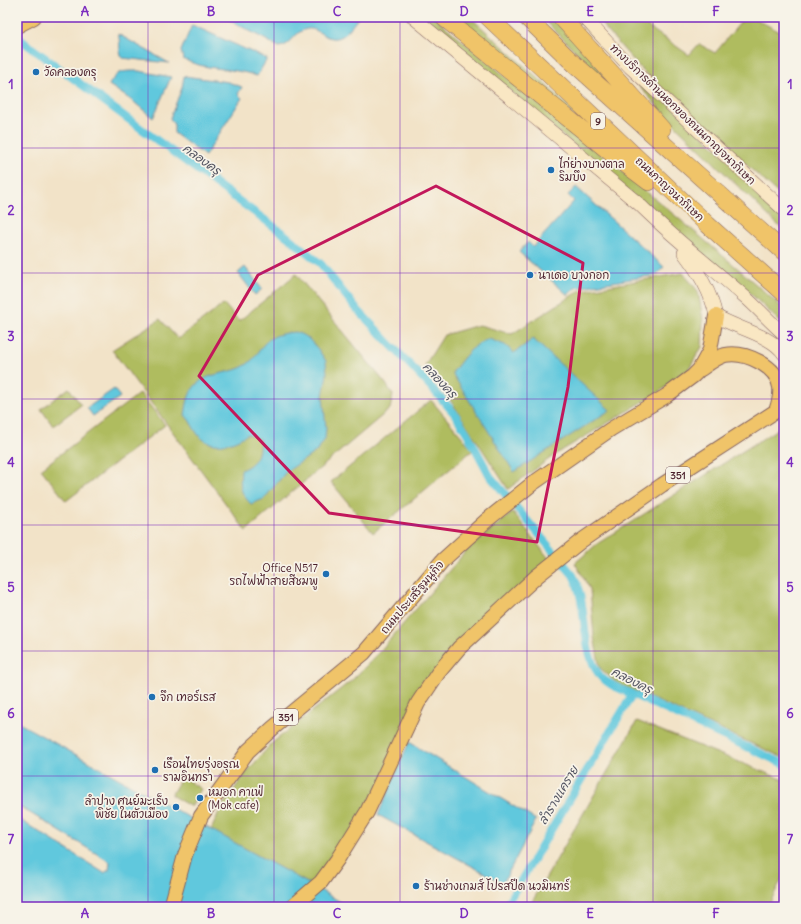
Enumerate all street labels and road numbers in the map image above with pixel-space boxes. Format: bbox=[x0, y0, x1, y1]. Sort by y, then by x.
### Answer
street label: ทางบริการด้านนอกของถนนกาญจนาภิเษก bbox=[607, 40, 759, 188]
road number: 9 bbox=[591, 113, 605, 129]
street label: ถนนกาญจนาภิเษก bbox=[633, 154, 707, 224]
road number: 351 bbox=[666, 467, 690, 483]
street label: ถนนประเสริฐมนูกิจ bbox=[377, 558, 448, 638]
road number: 351 bbox=[274, 709, 298, 725]

